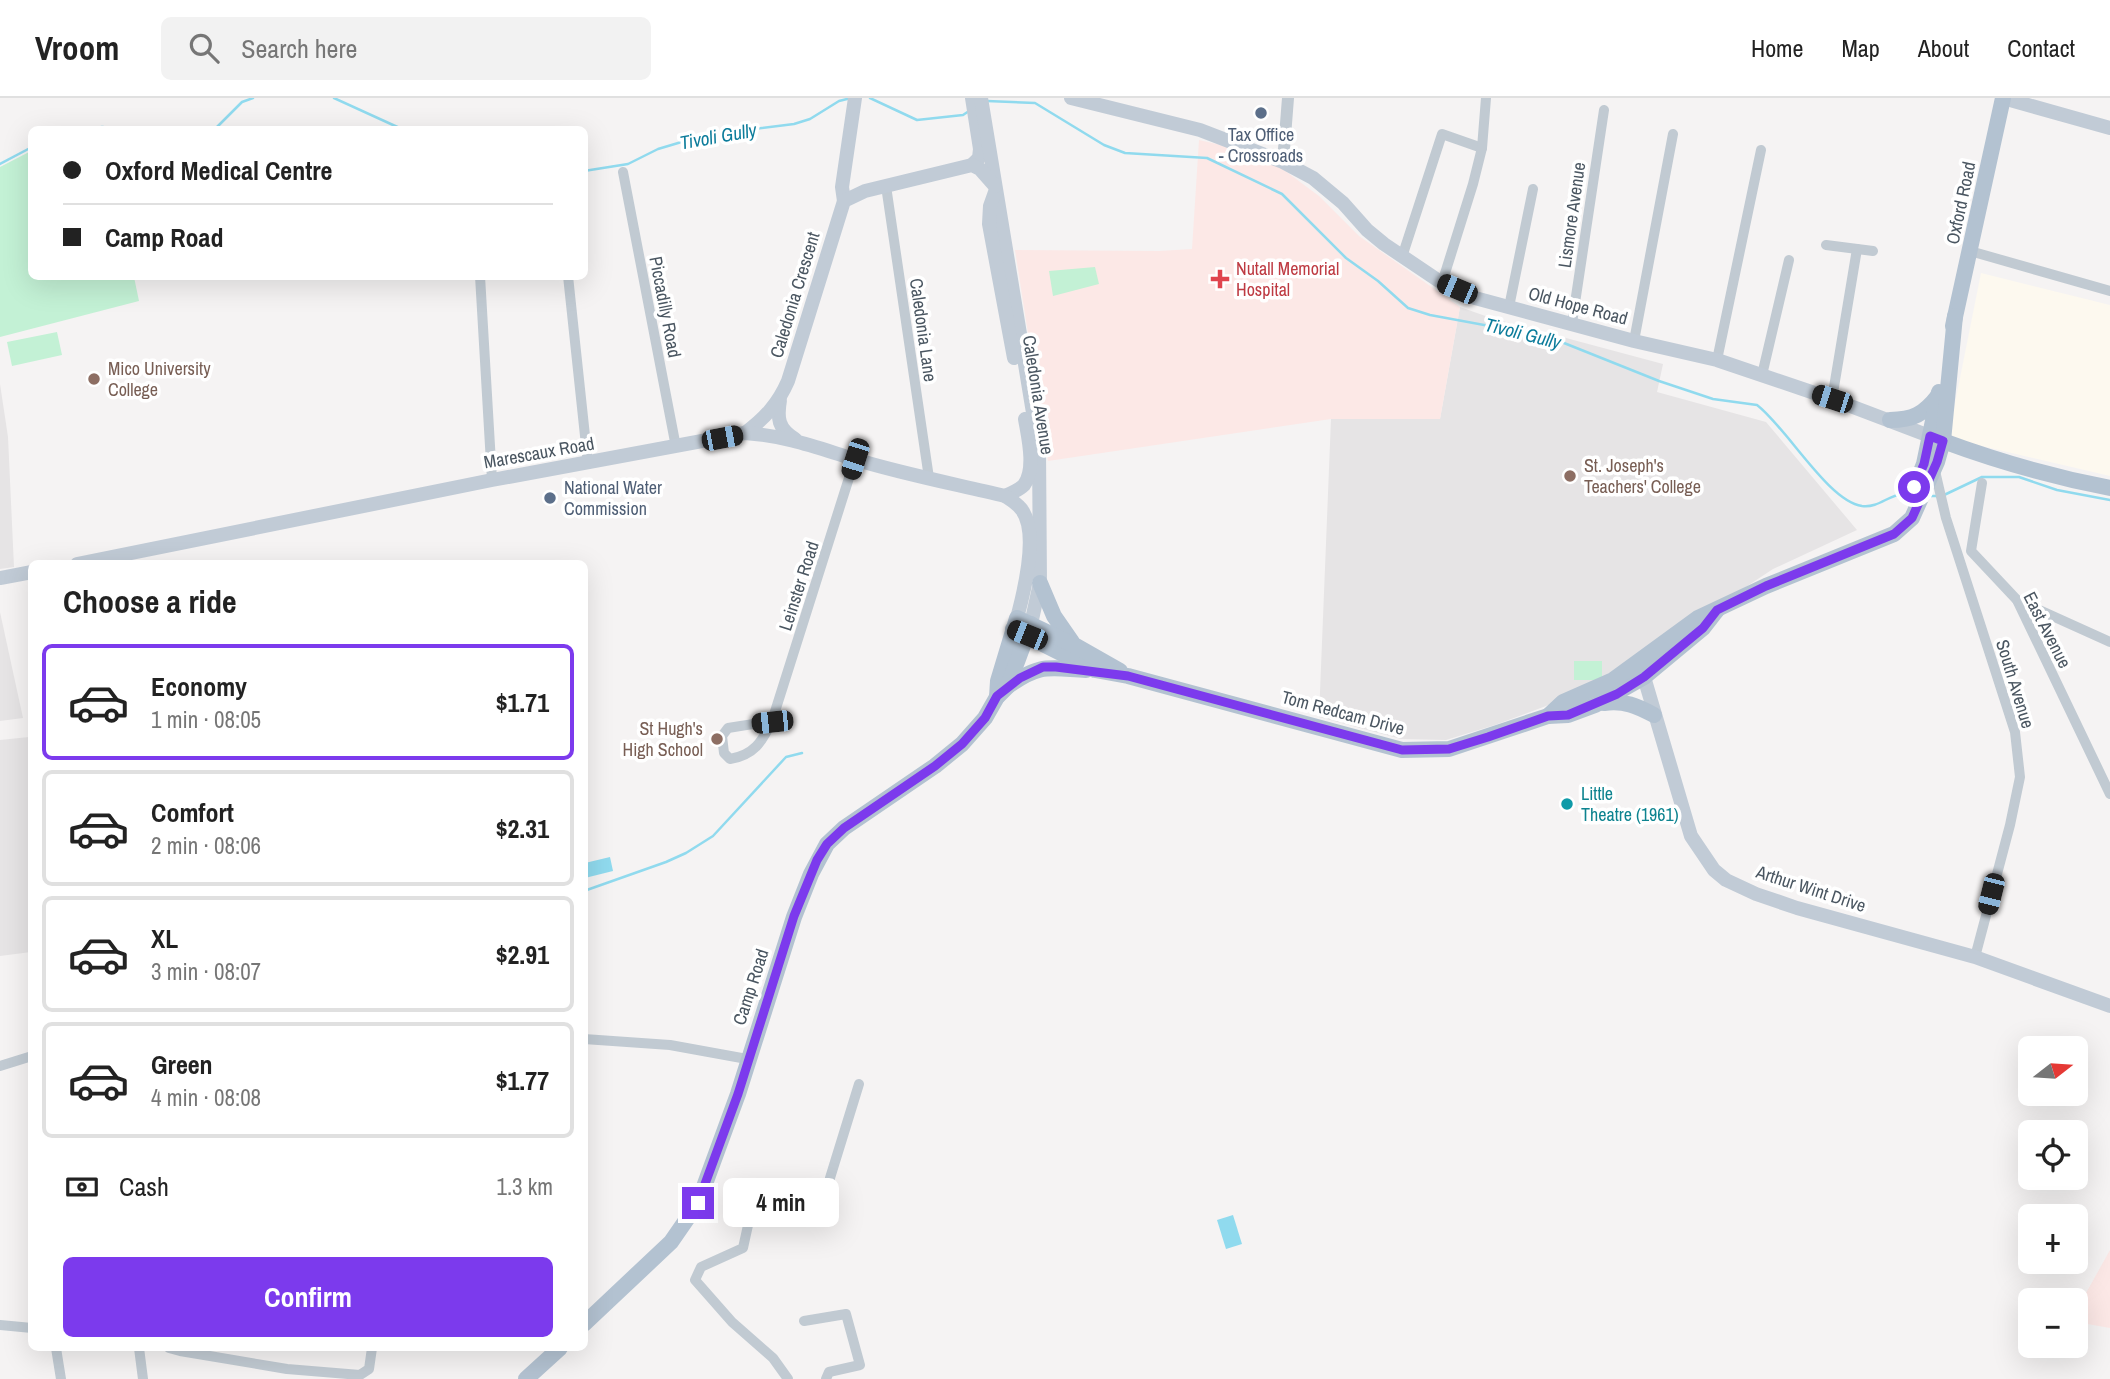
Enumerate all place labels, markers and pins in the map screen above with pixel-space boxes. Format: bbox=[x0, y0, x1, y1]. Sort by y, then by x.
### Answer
marker: Tax Office - Crossroads bbox=[1253, 105, 1269, 121]
place label: Tax Office - Crossroads bbox=[1219, 122, 1303, 168]
place label: Nutall Memorial Hospital bbox=[1236, 256, 1339, 302]
marker: Nutall Memorial Hospital bbox=[1210, 269, 1230, 289]
place label: Mico University College bbox=[108, 356, 211, 402]
marker: Mico University College bbox=[86, 371, 102, 387]
place label: St. Joseph's Teachers' College bbox=[1584, 453, 1701, 499]
marker: St. Joseph's Teachers' College bbox=[1562, 468, 1578, 484]
place label: National Water Commission bbox=[564, 475, 662, 521]
marker: National Water Commission bbox=[542, 490, 558, 506]
place label: St Hugh's High School bbox=[623, 716, 703, 762]
marker: St Hugh's High School bbox=[709, 731, 725, 747]
place label: Little Theatre (1961) bbox=[1581, 781, 1679, 827]
marker: Little Theatre (1961) bbox=[1559, 796, 1575, 812]

